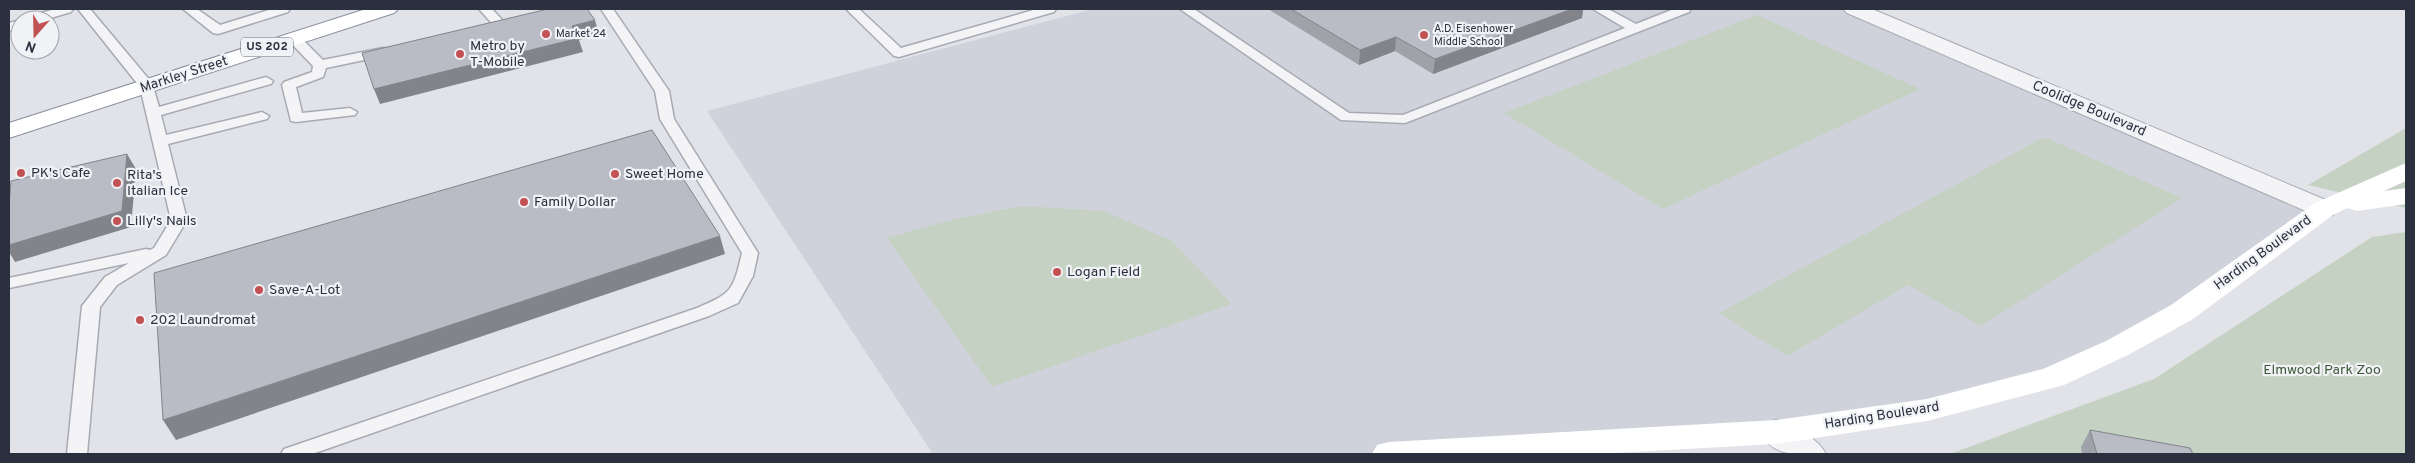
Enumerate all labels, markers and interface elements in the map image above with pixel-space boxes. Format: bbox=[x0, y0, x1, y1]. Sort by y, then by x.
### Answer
north arrow bbox=[10, 10, 60, 60]
place label: A.D. Eisenhower Middle School bbox=[1434, 22, 1514, 49]
place label: Market 24 bbox=[556, 27, 606, 41]
marker: Market 24 bbox=[540, 28, 552, 40]
marker: A.D. Eisenhower Middle School bbox=[1418, 29, 1430, 41]
text: N bbox=[23, 36, 39, 56]
road number: US 202 bbox=[241, 38, 293, 56]
place label: Metro by T-Mobile bbox=[470, 38, 525, 71]
marker: Metro by T-Mobile bbox=[454, 48, 466, 60]
street label: Markley Street bbox=[138, 53, 230, 97]
street label: Coolidge Boulevard bbox=[2030, 77, 2148, 141]
place label: PK's Cafe bbox=[31, 165, 90, 182]
place label: Sweet Home bbox=[625, 166, 704, 183]
marker: PK's Cafe bbox=[15, 167, 27, 179]
place label: Rita's Italian Ice bbox=[127, 167, 188, 200]
marker: Sweet Home bbox=[609, 168, 621, 180]
marker: Rita's Italian Ice bbox=[111, 177, 123, 189]
place label: Family Dollar bbox=[534, 194, 616, 211]
marker: Family Dollar bbox=[518, 196, 530, 208]
street label: Harding Boulevard bbox=[2211, 212, 2315, 294]
place label: Lilly's Nails bbox=[127, 213, 197, 230]
marker: Lilly's Nails bbox=[111, 215, 123, 227]
place label: Logan Field bbox=[1067, 264, 1140, 281]
marker: Logan Field bbox=[1051, 266, 1063, 278]
place label: Save-A-Lot bbox=[269, 282, 340, 299]
marker: Save-A-Lot bbox=[253, 284, 265, 296]
place label: 202 Laundromat bbox=[150, 312, 256, 329]
marker: 202 Laundromat bbox=[134, 314, 146, 326]
park label: Elmwood Park Zoo bbox=[2263, 362, 2381, 379]
street label: Harding Boulevard bbox=[1823, 399, 1941, 433]

